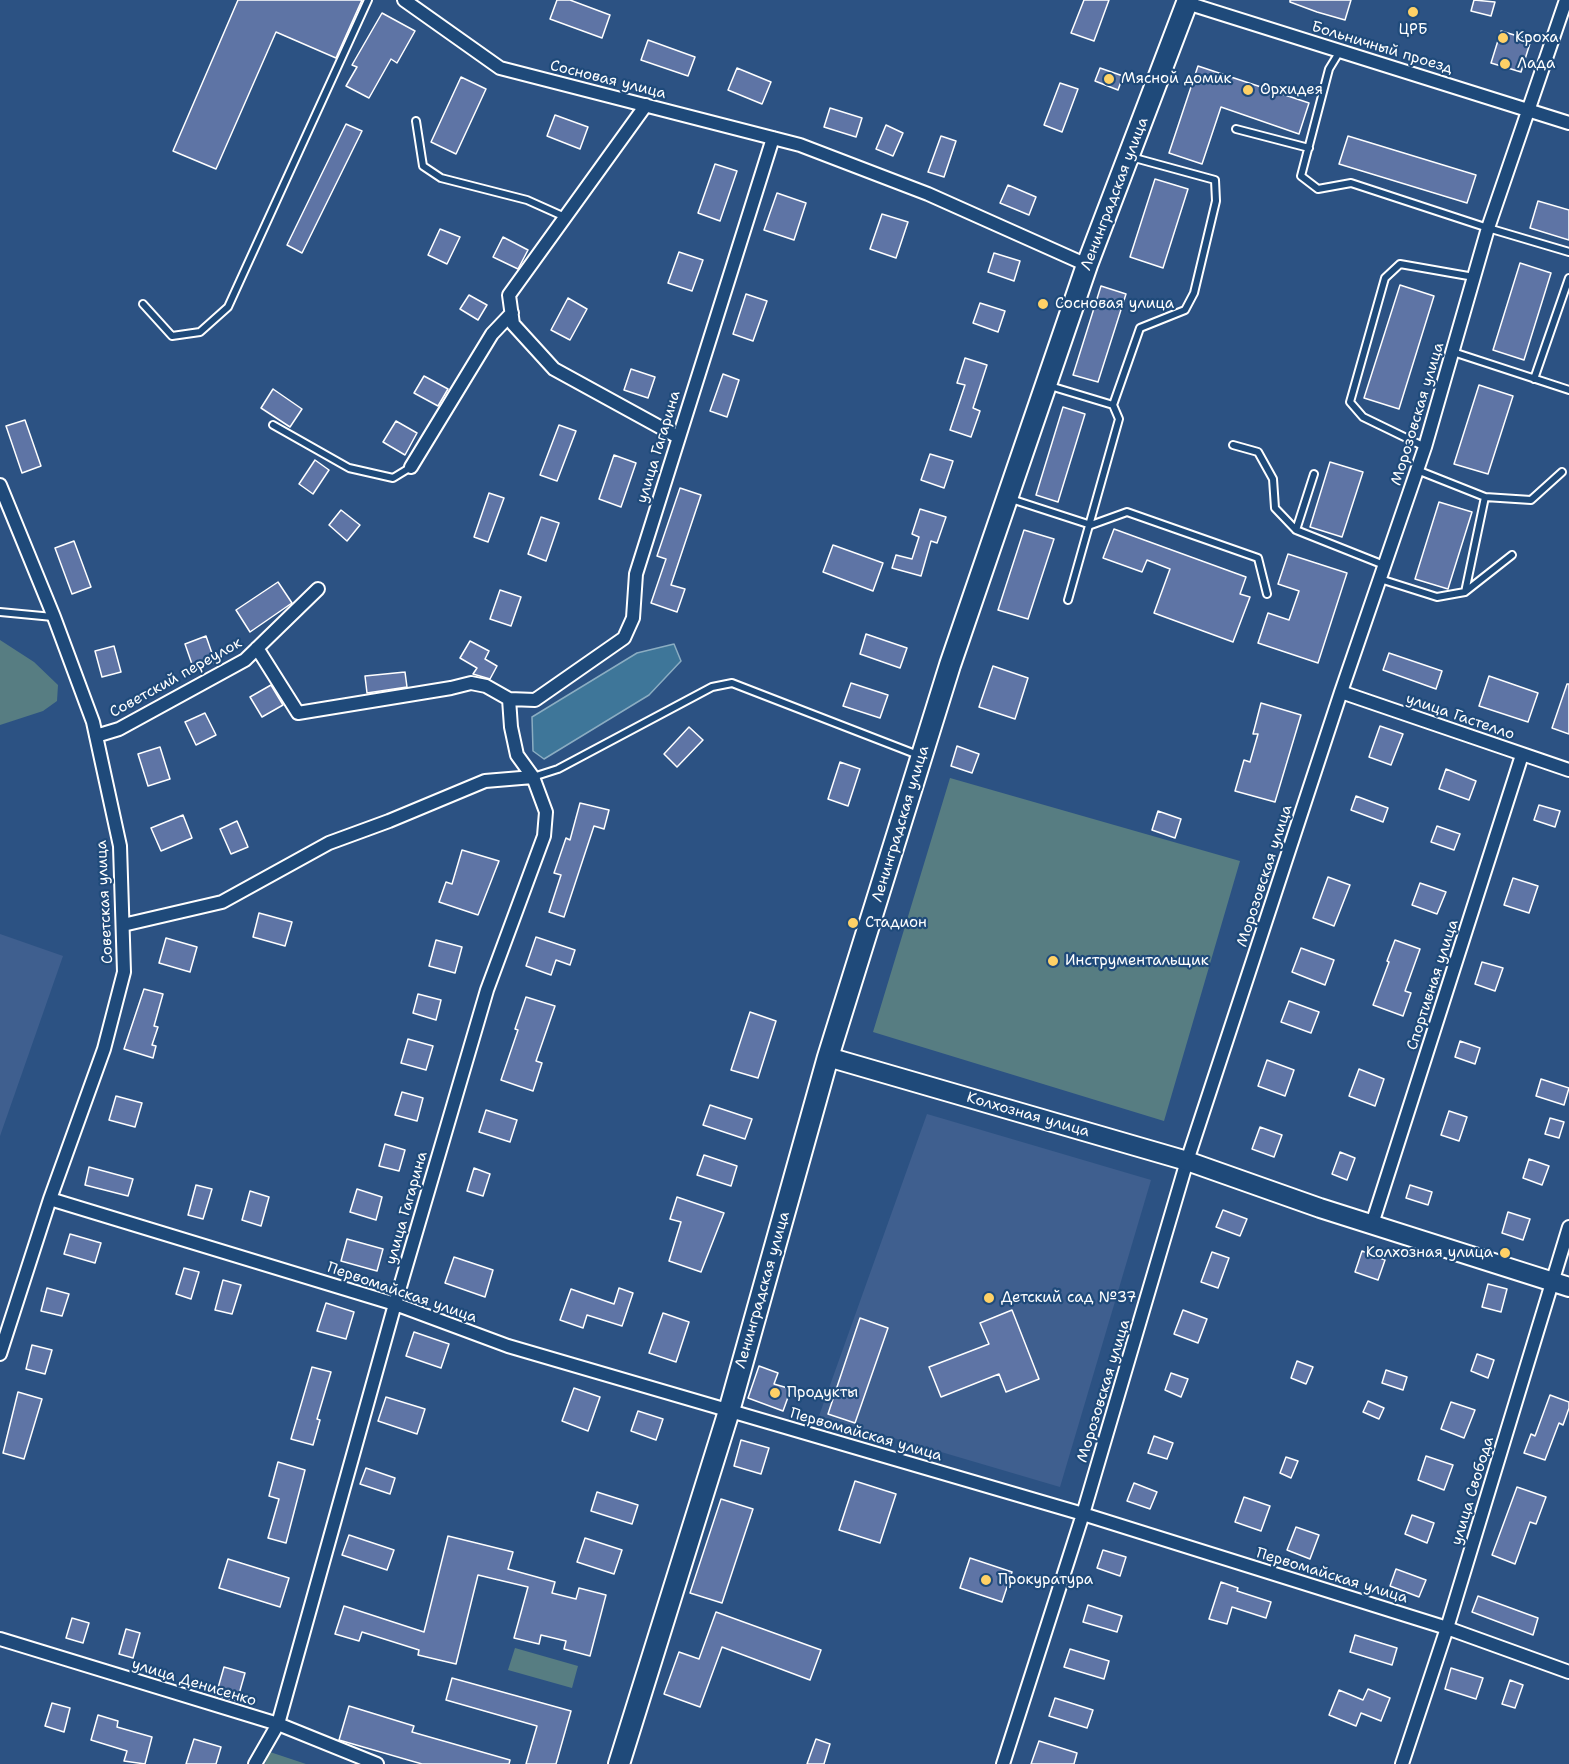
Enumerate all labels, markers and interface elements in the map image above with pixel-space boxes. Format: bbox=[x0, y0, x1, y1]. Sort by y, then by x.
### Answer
marker: ЦРБ bbox=[1406, 5, 1420, 19]
street label: Больничный проезд bbox=[1309, 18, 1455, 78]
place label: ЦРБ bbox=[1398, 21, 1428, 39]
place label: Кроха bbox=[1515, 29, 1559, 47]
marker: Кроха bbox=[1496, 31, 1510, 45]
place label: Лада bbox=[1517, 55, 1555, 73]
street label: Сосновая улица bbox=[548, 57, 668, 103]
marker: Лада bbox=[1498, 57, 1512, 71]
place label: Мясной домик bbox=[1121, 70, 1231, 88]
marker: Мясной домик bbox=[1102, 72, 1116, 86]
place label: Орхидея bbox=[1260, 81, 1323, 99]
marker: Орхидея bbox=[1241, 83, 1255, 97]
street label: Ленинградская улица bbox=[1077, 115, 1153, 273]
place label: Сосновая улица bbox=[1055, 295, 1174, 313]
marker: Сосновая улица bbox=[1036, 297, 1050, 311]
street label: Морозовская улица bbox=[1388, 340, 1448, 488]
street label: улица Гагарина bbox=[633, 389, 685, 505]
street label: Советский переулок bbox=[107, 634, 245, 722]
street label: улица Гастелло bbox=[1403, 690, 1517, 744]
street label: Ленинградская улица bbox=[869, 744, 933, 904]
street label: Морозовская улица bbox=[1233, 803, 1297, 949]
street label: Советская улица bbox=[93, 840, 117, 964]
place label: Стадион bbox=[865, 914, 927, 932]
marker: Стадион bbox=[846, 916, 860, 930]
street label: Спортивная улица bbox=[1403, 917, 1463, 1053]
place label: Инструментальщик bbox=[1065, 952, 1209, 970]
marker: Инструментальщик bbox=[1046, 954, 1060, 968]
street label: Колхозная улица bbox=[964, 1089, 1092, 1141]
street label: улица Гагарина bbox=[382, 1149, 432, 1267]
street label: Ленинградская улица bbox=[732, 1209, 794, 1371]
place label: Колхозная улица bbox=[1366, 1244, 1493, 1262]
marker: Колхозная улица bbox=[1498, 1246, 1512, 1260]
street label: Первомайская улица bbox=[325, 1259, 479, 1327]
place label: Детский сад №37 bbox=[1001, 1289, 1136, 1307]
marker: Детский сад №37 bbox=[982, 1291, 996, 1305]
street label: Морозовская улица bbox=[1074, 1317, 1134, 1465]
place label: Продукты bbox=[787, 1384, 858, 1402]
marker: Продукты bbox=[768, 1386, 782, 1400]
street label: Первомайская улица bbox=[788, 1405, 944, 1465]
street label: улица Свобода bbox=[1448, 1434, 1498, 1548]
street label: Первомайская улица bbox=[1254, 1544, 1410, 1608]
place label: Прокуратура bbox=[998, 1571, 1093, 1589]
marker: Прокуратура bbox=[979, 1573, 993, 1587]
street label: улица Денисенко bbox=[129, 1655, 259, 1711]

